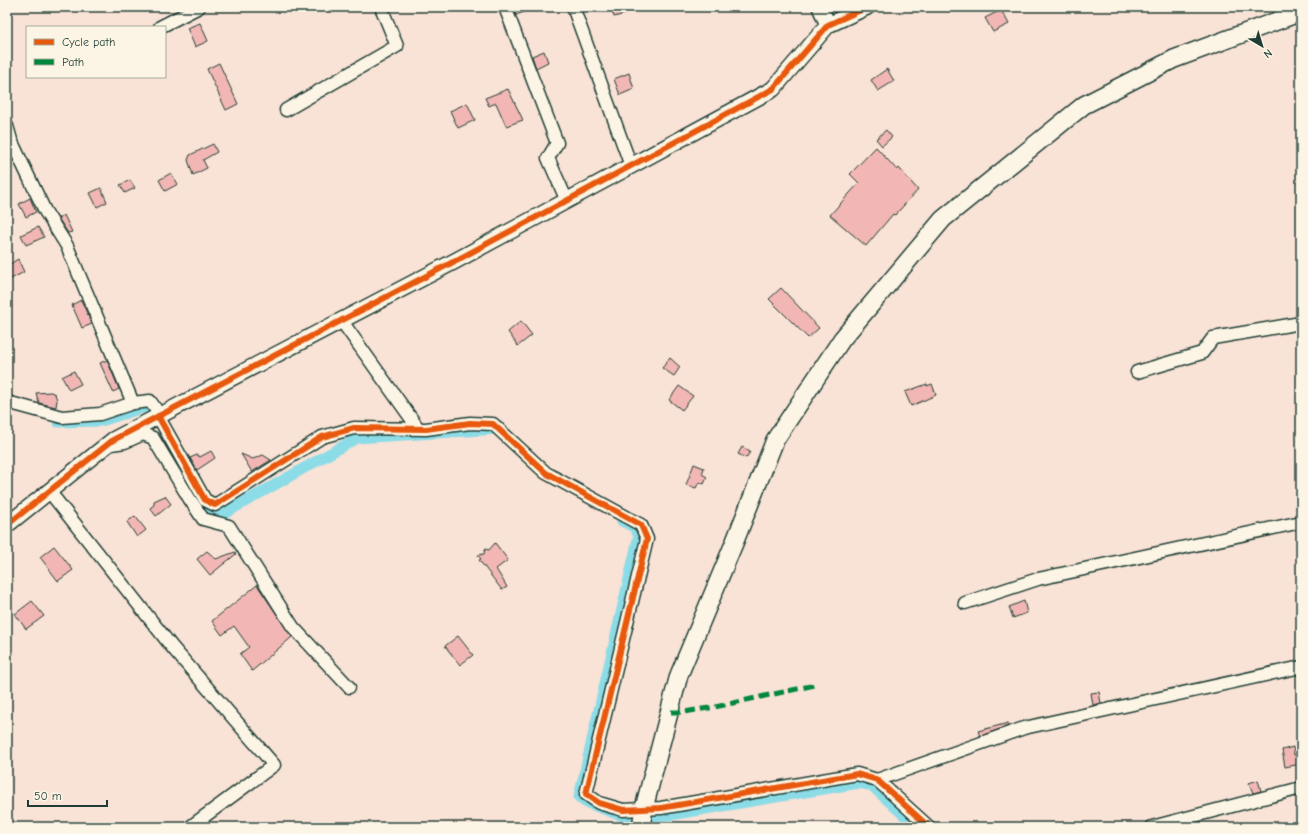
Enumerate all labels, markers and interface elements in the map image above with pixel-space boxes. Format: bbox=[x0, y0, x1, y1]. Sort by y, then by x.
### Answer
legend bbox=[26, 26, 166, 78]
north arrow bbox=[1242, 26, 1282, 66]
text: Cycle path bbox=[62, 35, 115, 49]
text: N bbox=[1261, 46, 1275, 61]
text: Path bbox=[62, 55, 84, 69]
scale bar bbox=[28, 782, 107, 808]
text: 50 m bbox=[34, 789, 62, 803]

